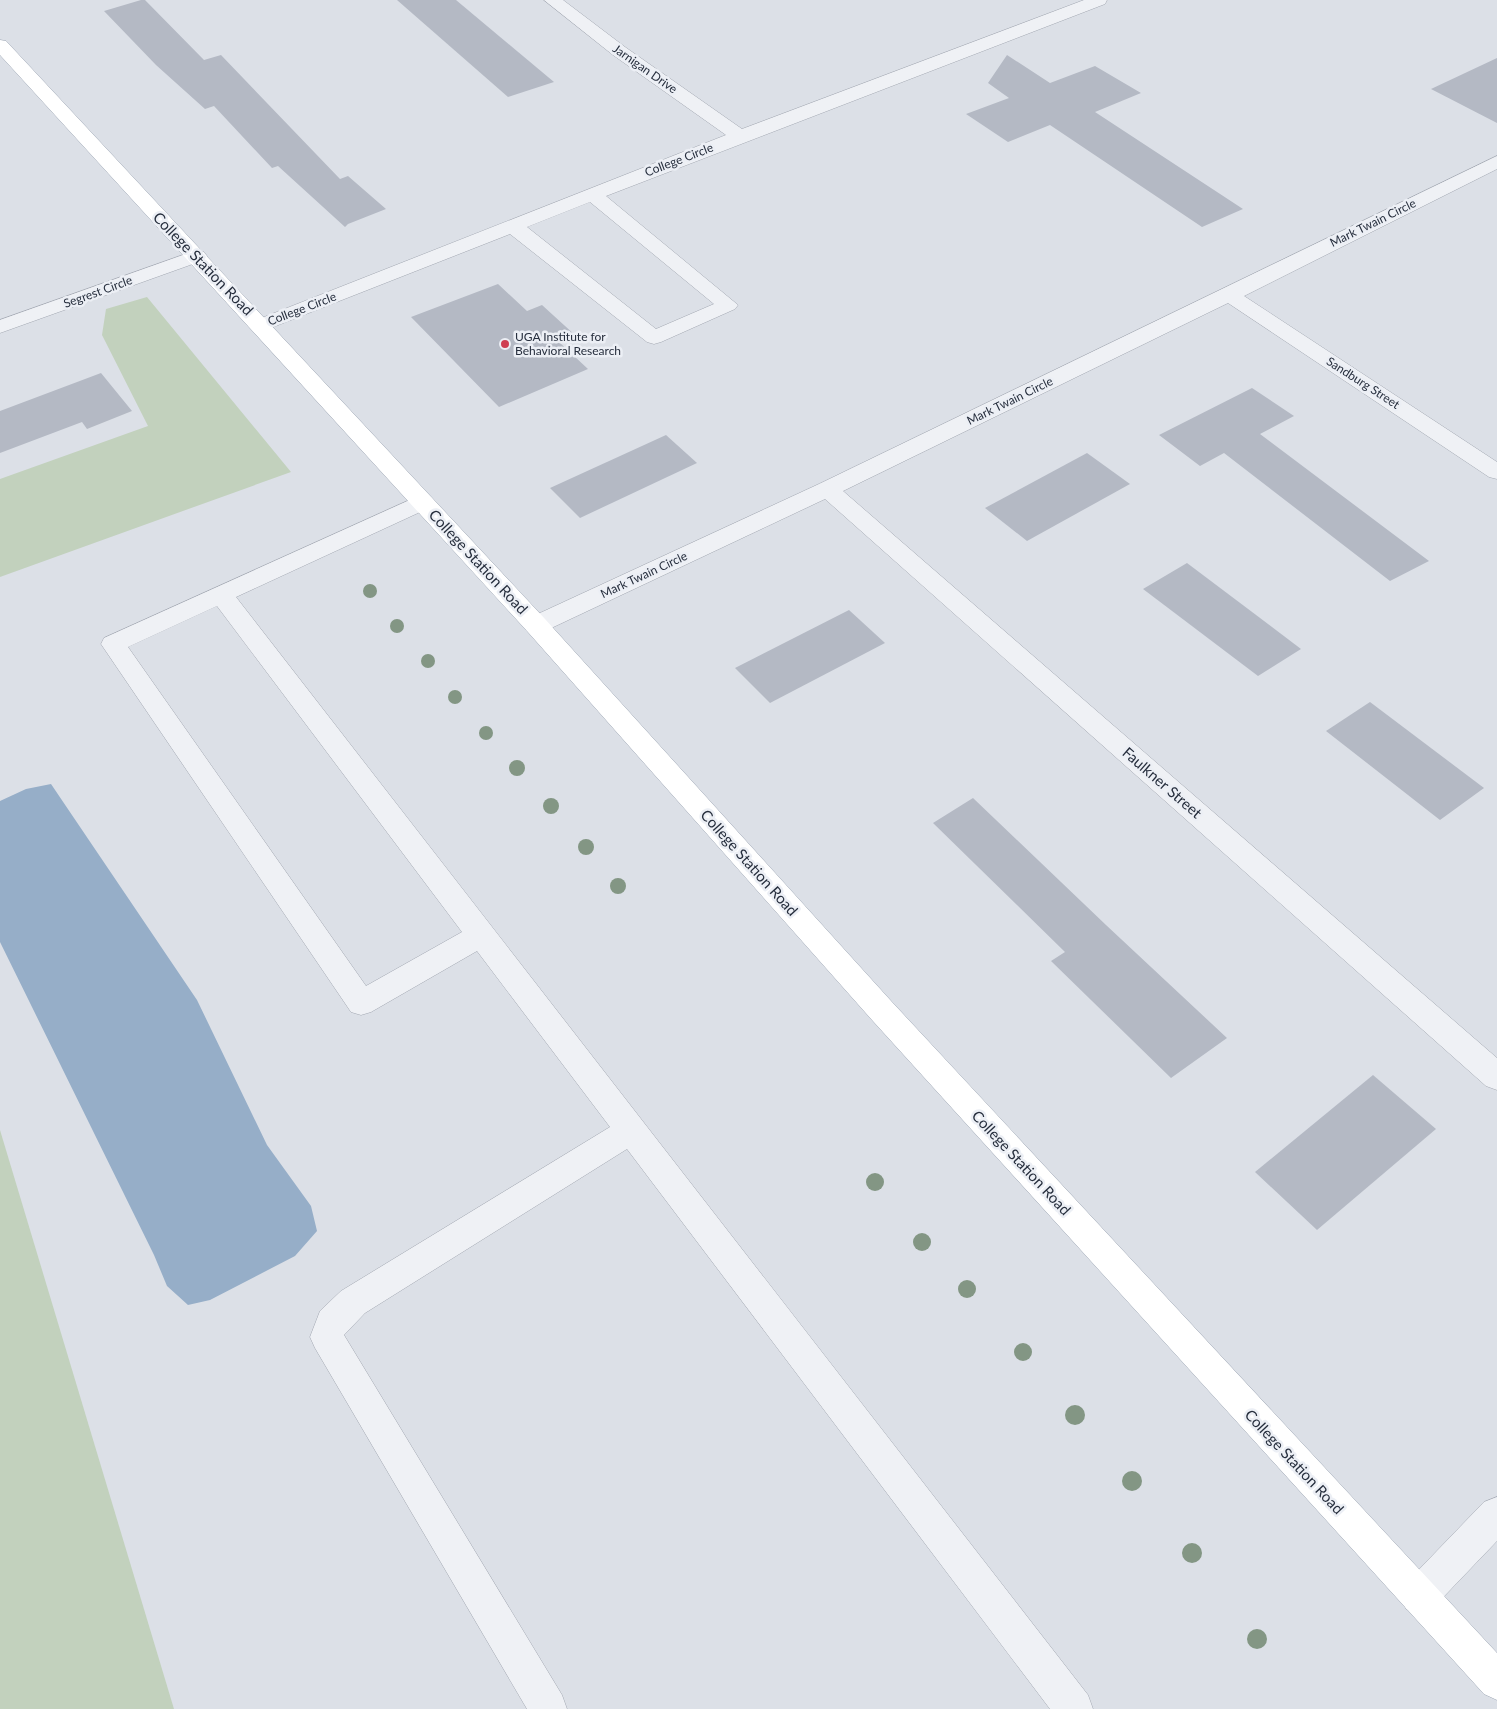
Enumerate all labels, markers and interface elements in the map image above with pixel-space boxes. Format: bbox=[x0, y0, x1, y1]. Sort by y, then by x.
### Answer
street label: Jarnigan Drive bbox=[610, 41, 680, 96]
street label: College Circle bbox=[642, 140, 715, 179]
street label: Mark Twain Circle bbox=[1327, 195, 1418, 250]
street label: College Station Road bbox=[150, 208, 258, 319]
street label: Segrest Circle bbox=[61, 272, 134, 311]
street label: College Circle bbox=[265, 289, 338, 328]
place label: UGA Institute for Behavioral Research bbox=[515, 329, 621, 358]
marker: UGA Institute for Behavioral Research bbox=[499, 338, 511, 350]
street label: Sandburg Street bbox=[1324, 353, 1403, 412]
street label: Mark Twain Circle bbox=[964, 373, 1055, 428]
street label: College Station Road bbox=[426, 505, 532, 617]
street label: Mark Twain Circle bbox=[598, 548, 690, 601]
street label: Faulkner Street bbox=[1119, 743, 1206, 822]
street label: College Station Road bbox=[697, 806, 802, 919]
street label: College Station Road bbox=[969, 1106, 1075, 1218]
street label: College Station Road bbox=[1242, 1405, 1348, 1517]

